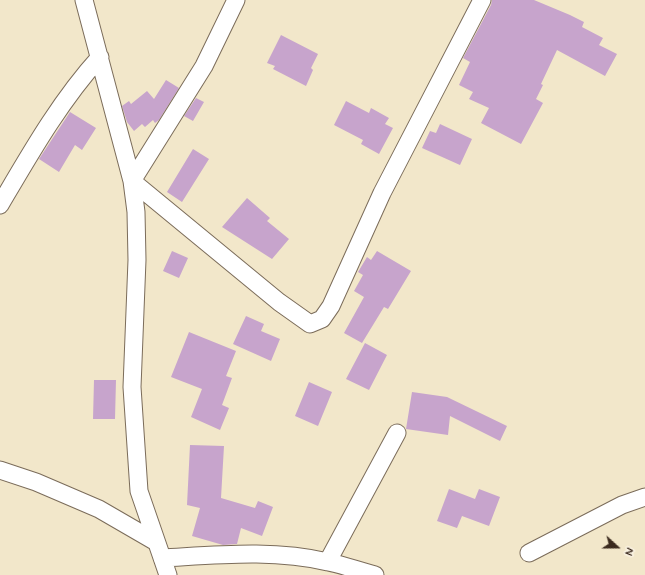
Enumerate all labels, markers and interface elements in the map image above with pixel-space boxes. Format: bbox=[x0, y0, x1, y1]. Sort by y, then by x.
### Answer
north arrow bbox=[597, 527, 637, 567]
text: N bbox=[620, 545, 636, 557]

